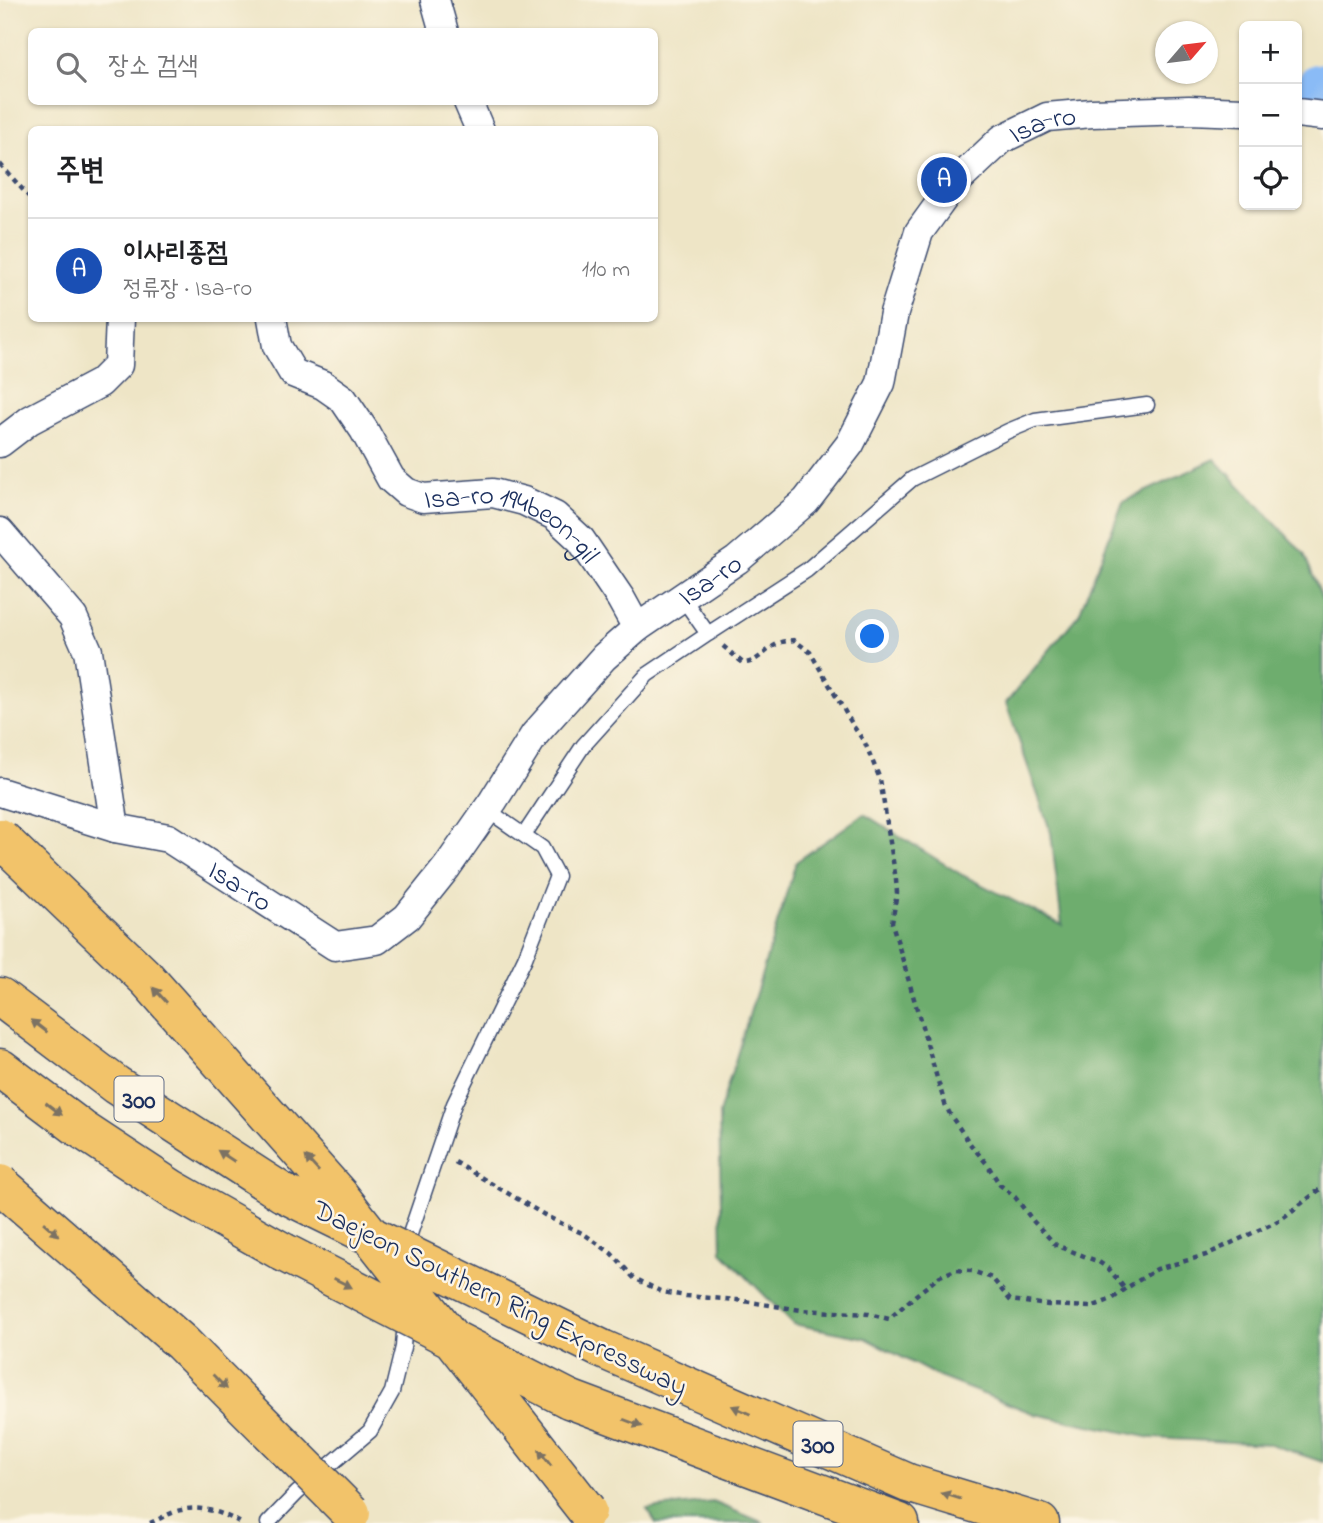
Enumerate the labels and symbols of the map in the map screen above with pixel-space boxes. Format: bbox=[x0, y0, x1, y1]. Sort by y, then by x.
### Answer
north arrow bbox=[1155, 21, 1218, 84]
street label: Isa-ro bbox=[1003, 97, 1078, 156]
pin: A bbox=[921, 154, 967, 206]
street label: Isa-ro 194beon-gil bbox=[423, 476, 608, 573]
street label: Isa-ro bbox=[671, 545, 752, 618]
your location bbox=[855, 619, 889, 653]
street label: Isa-ro bbox=[198, 852, 279, 924]
one-way arrow bbox=[153, 986, 169, 1003]
one-way arrow bbox=[30, 1019, 48, 1034]
road number: 300 bbox=[114, 1076, 164, 1122]
one-way arrow bbox=[45, 1101, 63, 1116]
one-way arrow bbox=[216, 1149, 235, 1162]
one-way arrow bbox=[305, 1156, 320, 1173]
street label: Daejeon Southern Ring Expressway bbox=[304, 1191, 694, 1409]
one-way arrow bbox=[43, 1221, 60, 1236]
one-way arrow bbox=[333, 1278, 353, 1289]
one-way arrow bbox=[212, 1373, 229, 1390]
one-way arrow bbox=[730, 1404, 751, 1415]
one-way arrow bbox=[622, 1418, 643, 1429]
road number: 300 bbox=[794, 1422, 842, 1466]
one-way arrow bbox=[537, 1449, 552, 1467]
one-way arrow bbox=[940, 1490, 961, 1500]

